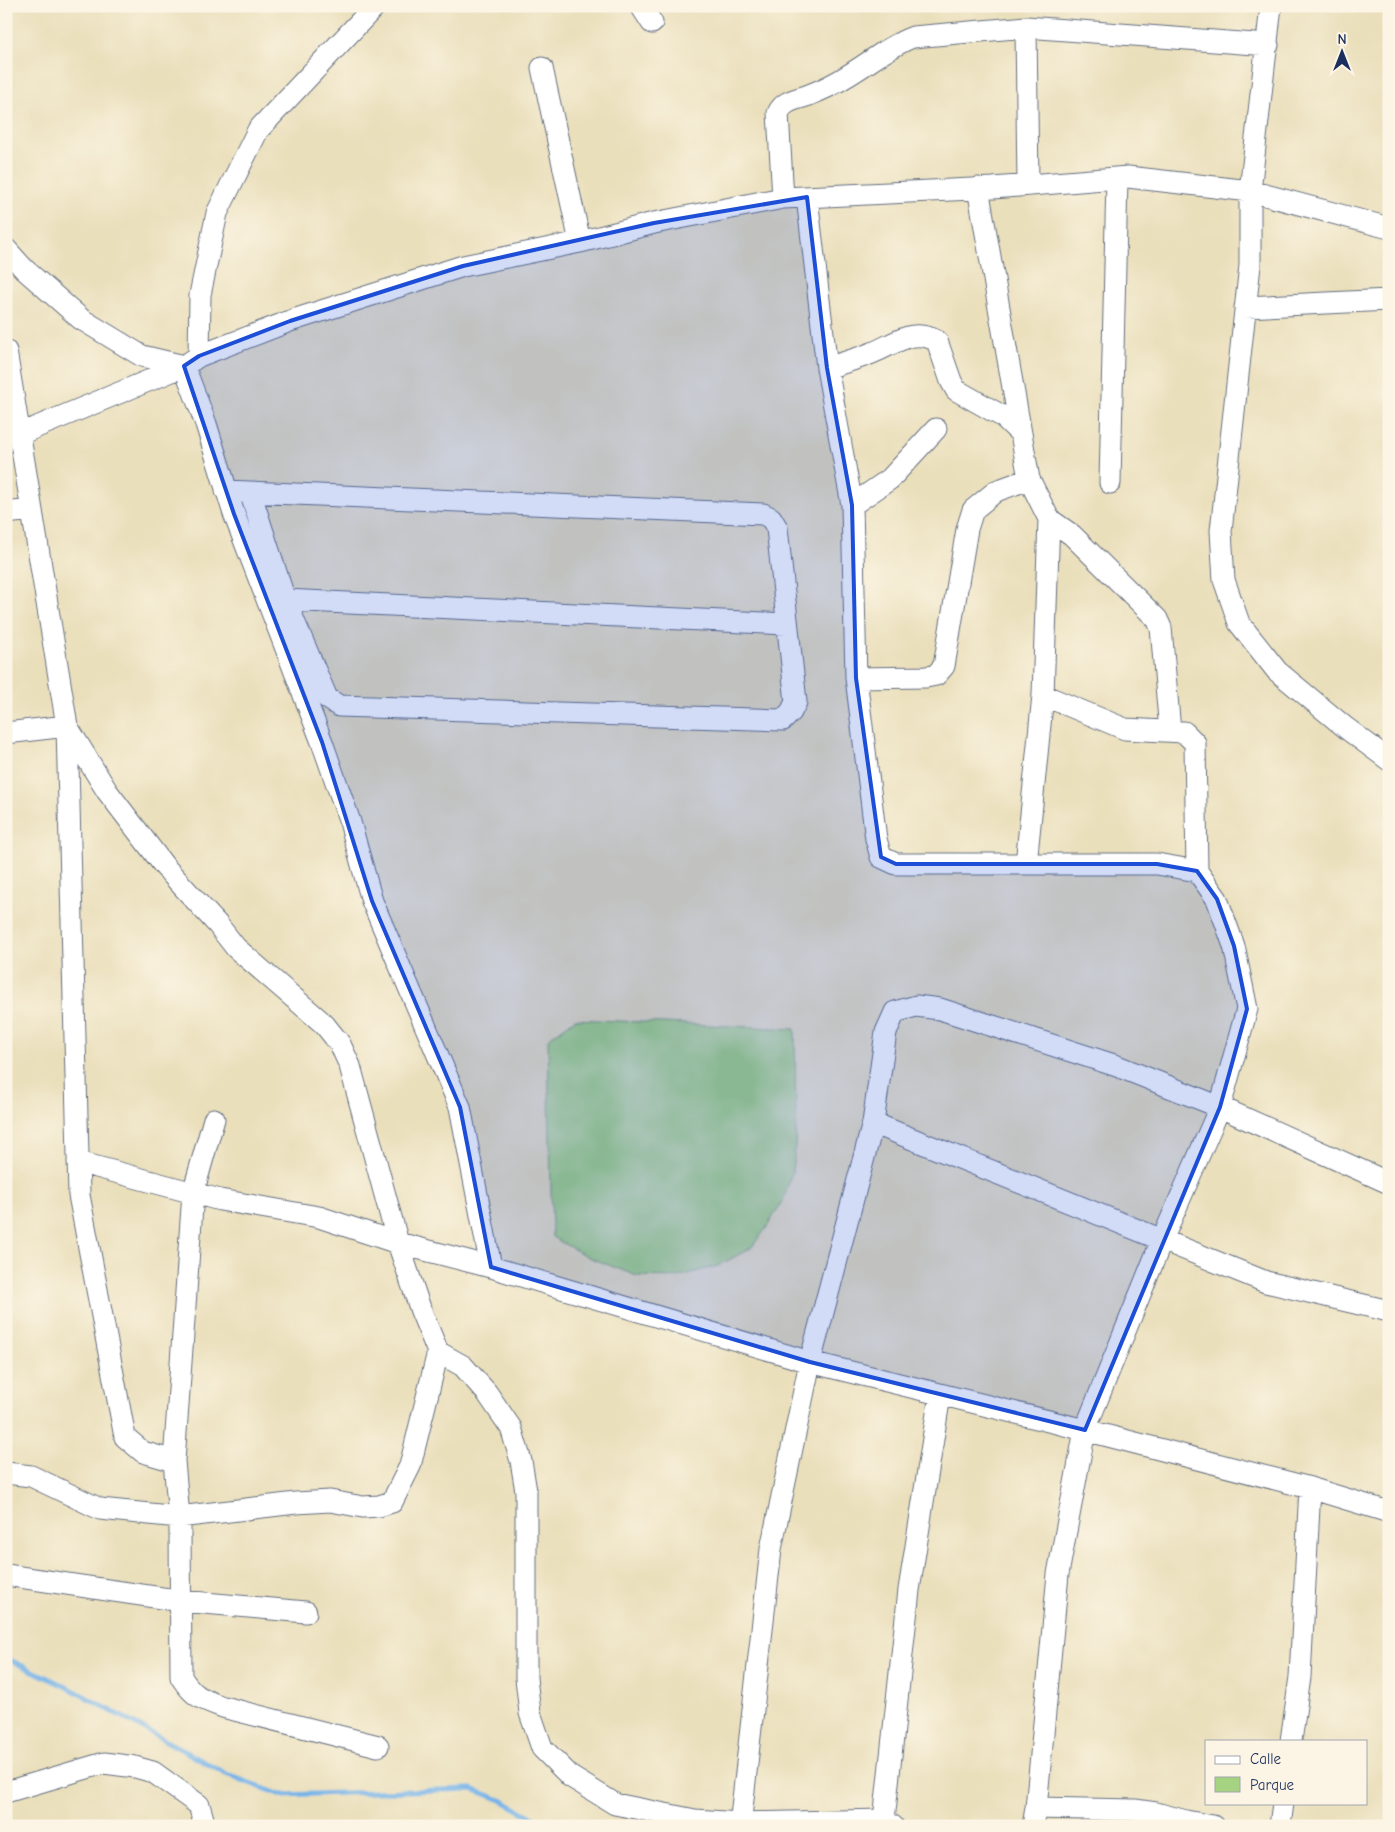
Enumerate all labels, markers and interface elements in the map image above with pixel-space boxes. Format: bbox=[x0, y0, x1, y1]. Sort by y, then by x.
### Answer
north arrow bbox=[1318, 28, 1368, 78]
text: N bbox=[1337, 31, 1347, 48]
legend bbox=[1205, 1740, 1368, 1804]
text: Calle bbox=[1250, 1750, 1282, 1768]
text: Parque bbox=[1250, 1776, 1295, 1794]

